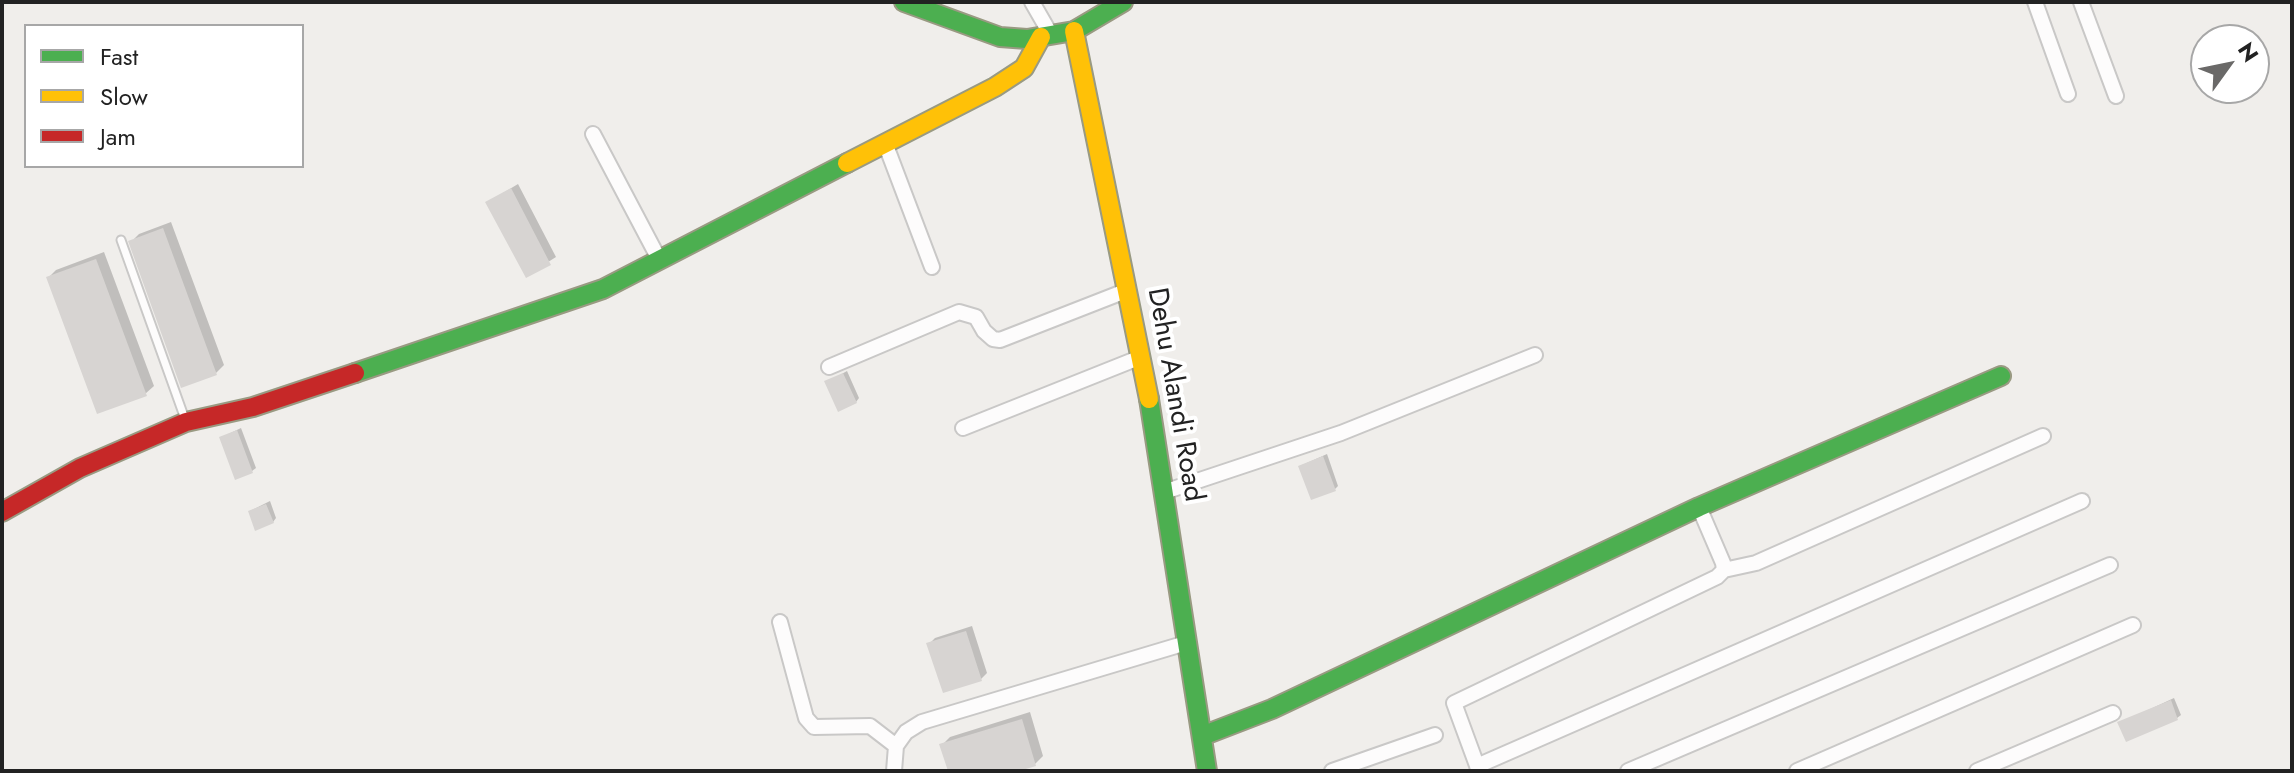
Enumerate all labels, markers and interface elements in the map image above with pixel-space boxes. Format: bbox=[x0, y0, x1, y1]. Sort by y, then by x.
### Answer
legend bbox=[24, 24, 304, 168]
north arrow bbox=[2190, 24, 2270, 104]
text: N bbox=[2230, 36, 2267, 68]
text: Fast bbox=[100, 39, 138, 74]
text: Slow bbox=[100, 79, 148, 114]
text: Jam bbox=[100, 119, 136, 154]
street label: Dehu Alandi Road bbox=[1139, 286, 1209, 504]

